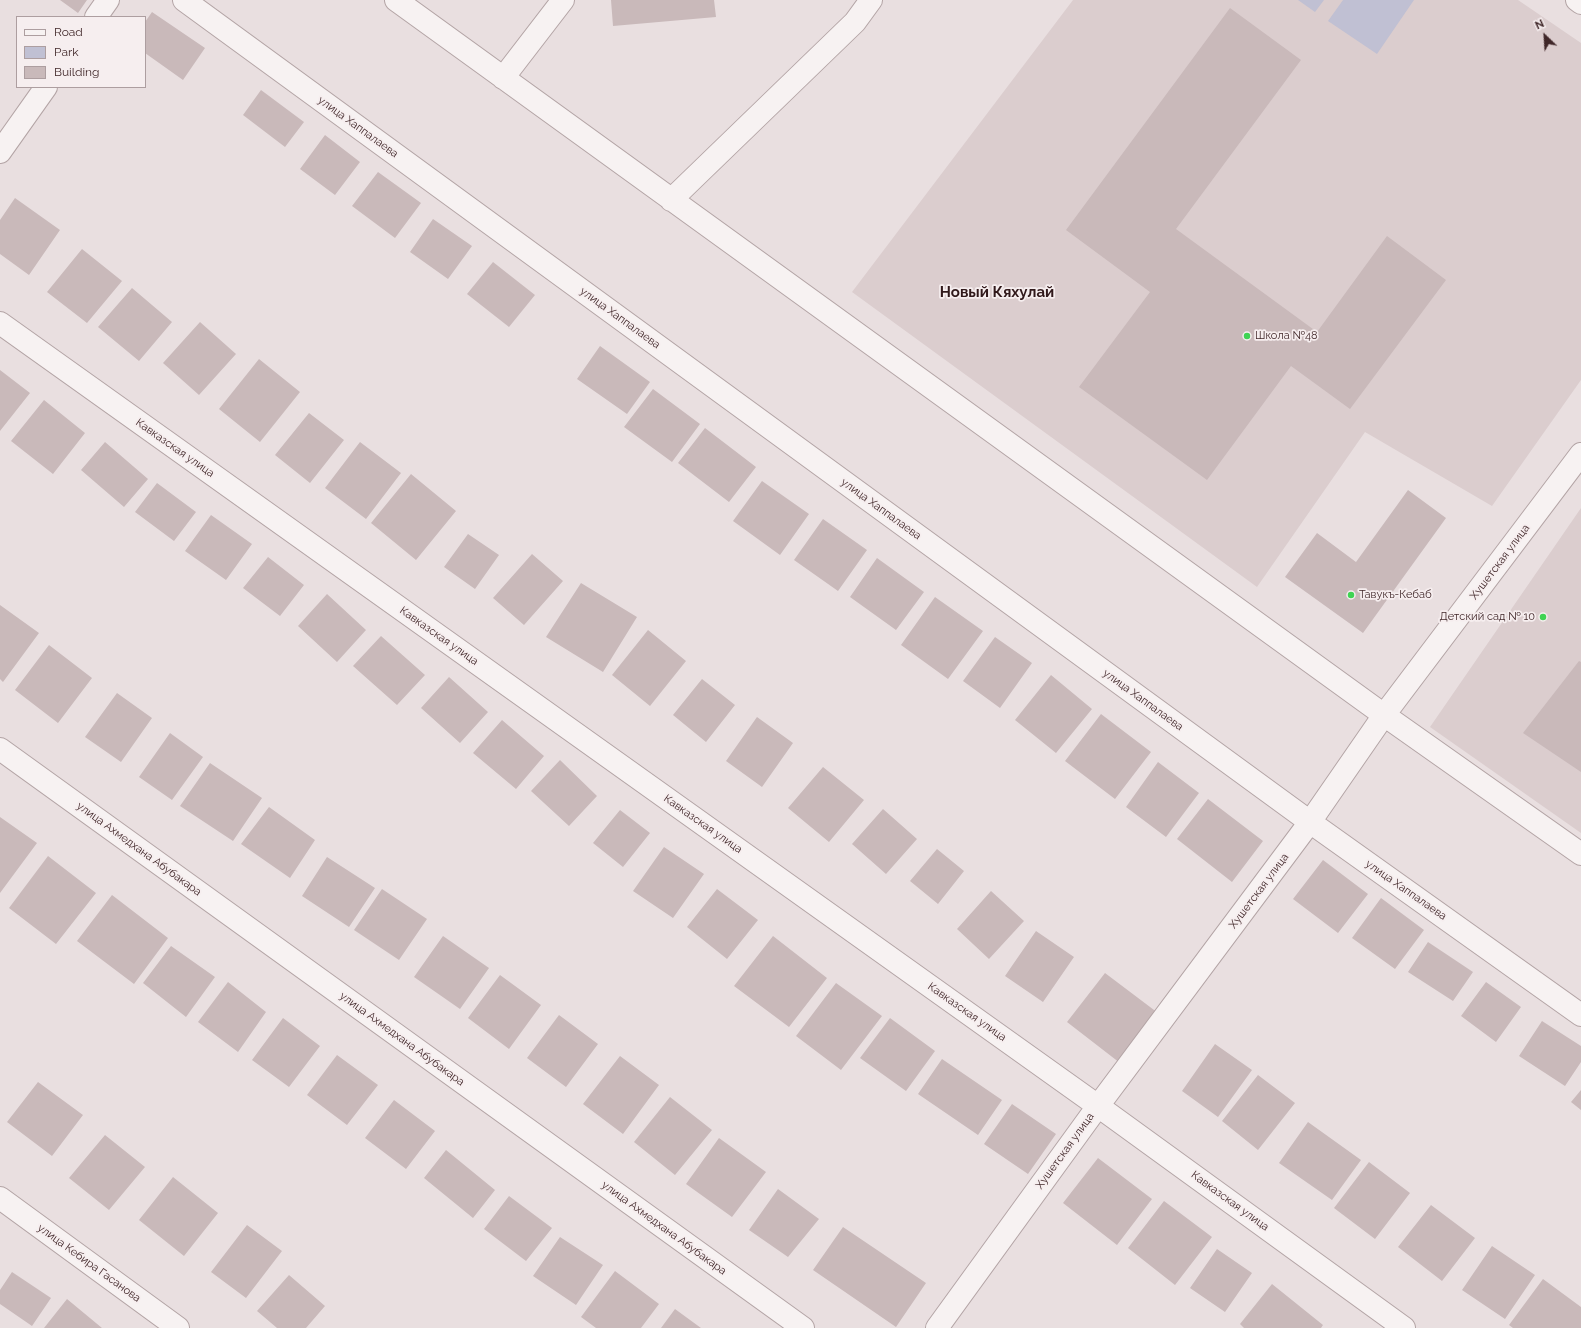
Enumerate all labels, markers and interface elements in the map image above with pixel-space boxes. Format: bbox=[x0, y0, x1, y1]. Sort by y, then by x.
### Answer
legend bbox=[16, 16, 146, 88]
north arrow bbox=[1525, 16, 1565, 56]
text: N bbox=[1533, 17, 1546, 32]
text: Road bbox=[54, 25, 83, 39]
text: Park bbox=[54, 45, 79, 59]
text: Building bbox=[54, 65, 100, 79]
street label: улица Хаппалаева bbox=[315, 93, 401, 161]
district label: Новый Кяхулай bbox=[940, 283, 1054, 301]
street label: улица Хаппалаева bbox=[577, 284, 663, 352]
place label: Школа №48 bbox=[1255, 329, 1318, 343]
marker: Школа №48 bbox=[1242, 331, 1252, 341]
street label: Кавказская улица bbox=[133, 416, 217, 480]
street label: улица Хаппалаева bbox=[838, 475, 924, 543]
street label: Хушетская улица bbox=[1467, 522, 1533, 602]
place label: Тавукъ-Кебаб bbox=[1359, 588, 1432, 602]
marker: Тавукъ-Кебаб bbox=[1346, 590, 1356, 600]
street label: Кавказская улица bbox=[397, 604, 481, 668]
place label: Детский сад № 10 bbox=[1439, 610, 1535, 624]
marker: Детский сад № 10 bbox=[1538, 612, 1548, 622]
street label: улица Хаппалаева bbox=[1100, 666, 1186, 734]
street label: Кавказская улица bbox=[661, 792, 745, 856]
street label: улица Ахмедхана Абубакара bbox=[74, 799, 204, 899]
street label: Хушетская улица bbox=[1226, 851, 1292, 931]
street label: улица Хаппалаева bbox=[1363, 857, 1449, 923]
street label: Кавказская улица bbox=[925, 980, 1009, 1044]
street label: улица Ахмедхана Абубакара bbox=[337, 989, 467, 1089]
street label: Хушетская улица bbox=[1033, 1110, 1097, 1192]
street label: Кавказская улица bbox=[1189, 1168, 1271, 1234]
street label: улица Ахмедхана Абубакара bbox=[599, 1178, 729, 1278]
street label: улица Кебира Гасанова bbox=[35, 1221, 143, 1305]

